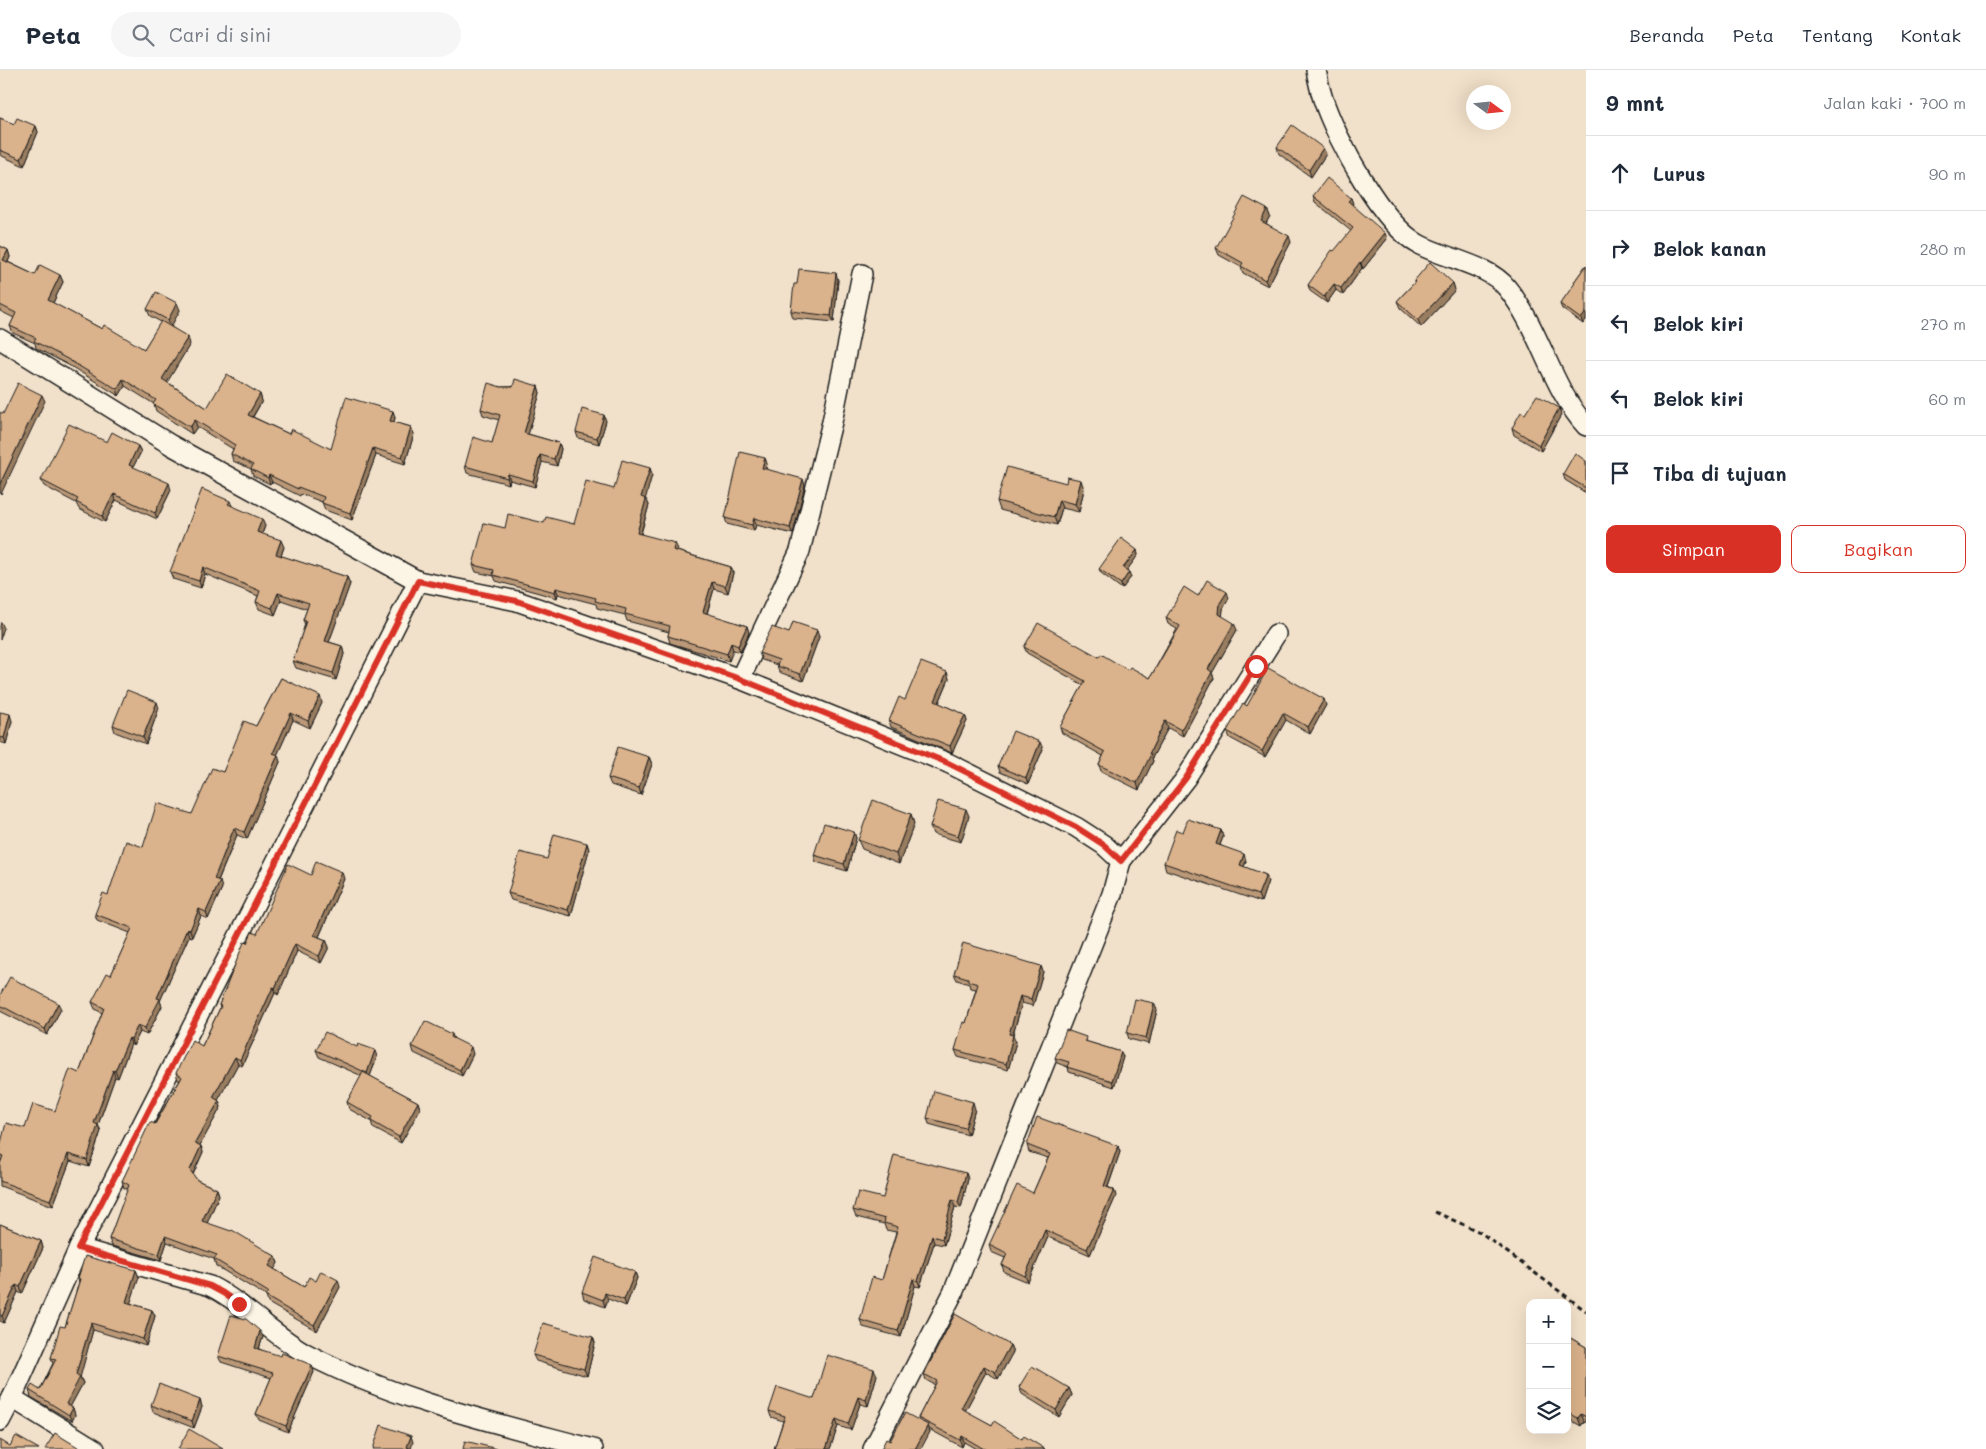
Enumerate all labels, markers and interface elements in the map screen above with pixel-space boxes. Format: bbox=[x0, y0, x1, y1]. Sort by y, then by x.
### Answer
search box bbox=[111, 12, 461, 57]
text: Peta bbox=[25, 19, 81, 50]
icon: search bbox=[129, 21, 157, 49]
text: Cari di sini bbox=[169, 22, 271, 47]
text: Beranda bbox=[1630, 23, 1705, 47]
text: Peta bbox=[1733, 23, 1774, 47]
text: Tentang bbox=[1802, 23, 1873, 47]
text: Kontak bbox=[1901, 23, 1961, 47]
north arrow bbox=[1466, 85, 1511, 130]
text: 9 mnt bbox=[1606, 89, 1664, 116]
text: Jalan kaki · 700 m bbox=[1824, 92, 1966, 113]
icon: ahead bbox=[1606, 159, 1634, 187]
text: Lurus bbox=[1653, 161, 1705, 186]
text: 90 m bbox=[1929, 163, 1966, 184]
icon: right bbox=[1606, 234, 1634, 262]
text: Belok kanan bbox=[1653, 236, 1766, 261]
text: 280 m bbox=[1920, 238, 1966, 259]
icon: left bbox=[1606, 309, 1634, 337]
text: Belok kiri bbox=[1653, 311, 1744, 336]
text: 270 m bbox=[1920, 313, 1966, 334]
icon: left bbox=[1606, 384, 1634, 412]
text: Belok kiri bbox=[1653, 386, 1744, 411]
text: 60 m bbox=[1929, 388, 1966, 409]
icon: arrive bbox=[1606, 459, 1634, 487]
text: Tiba di tujuan bbox=[1653, 461, 1786, 486]
button: Simpan bbox=[1606, 525, 1781, 573]
button: Bagikan bbox=[1791, 525, 1966, 573]
route start bbox=[1245, 655, 1268, 678]
route end bbox=[228, 1293, 251, 1316]
map controls bbox=[1526, 1299, 1571, 1434]
button: + bbox=[1526, 1299, 1571, 1344]
button: − bbox=[1526, 1344, 1571, 1389]
button: layers bbox=[1526, 1389, 1571, 1434]

